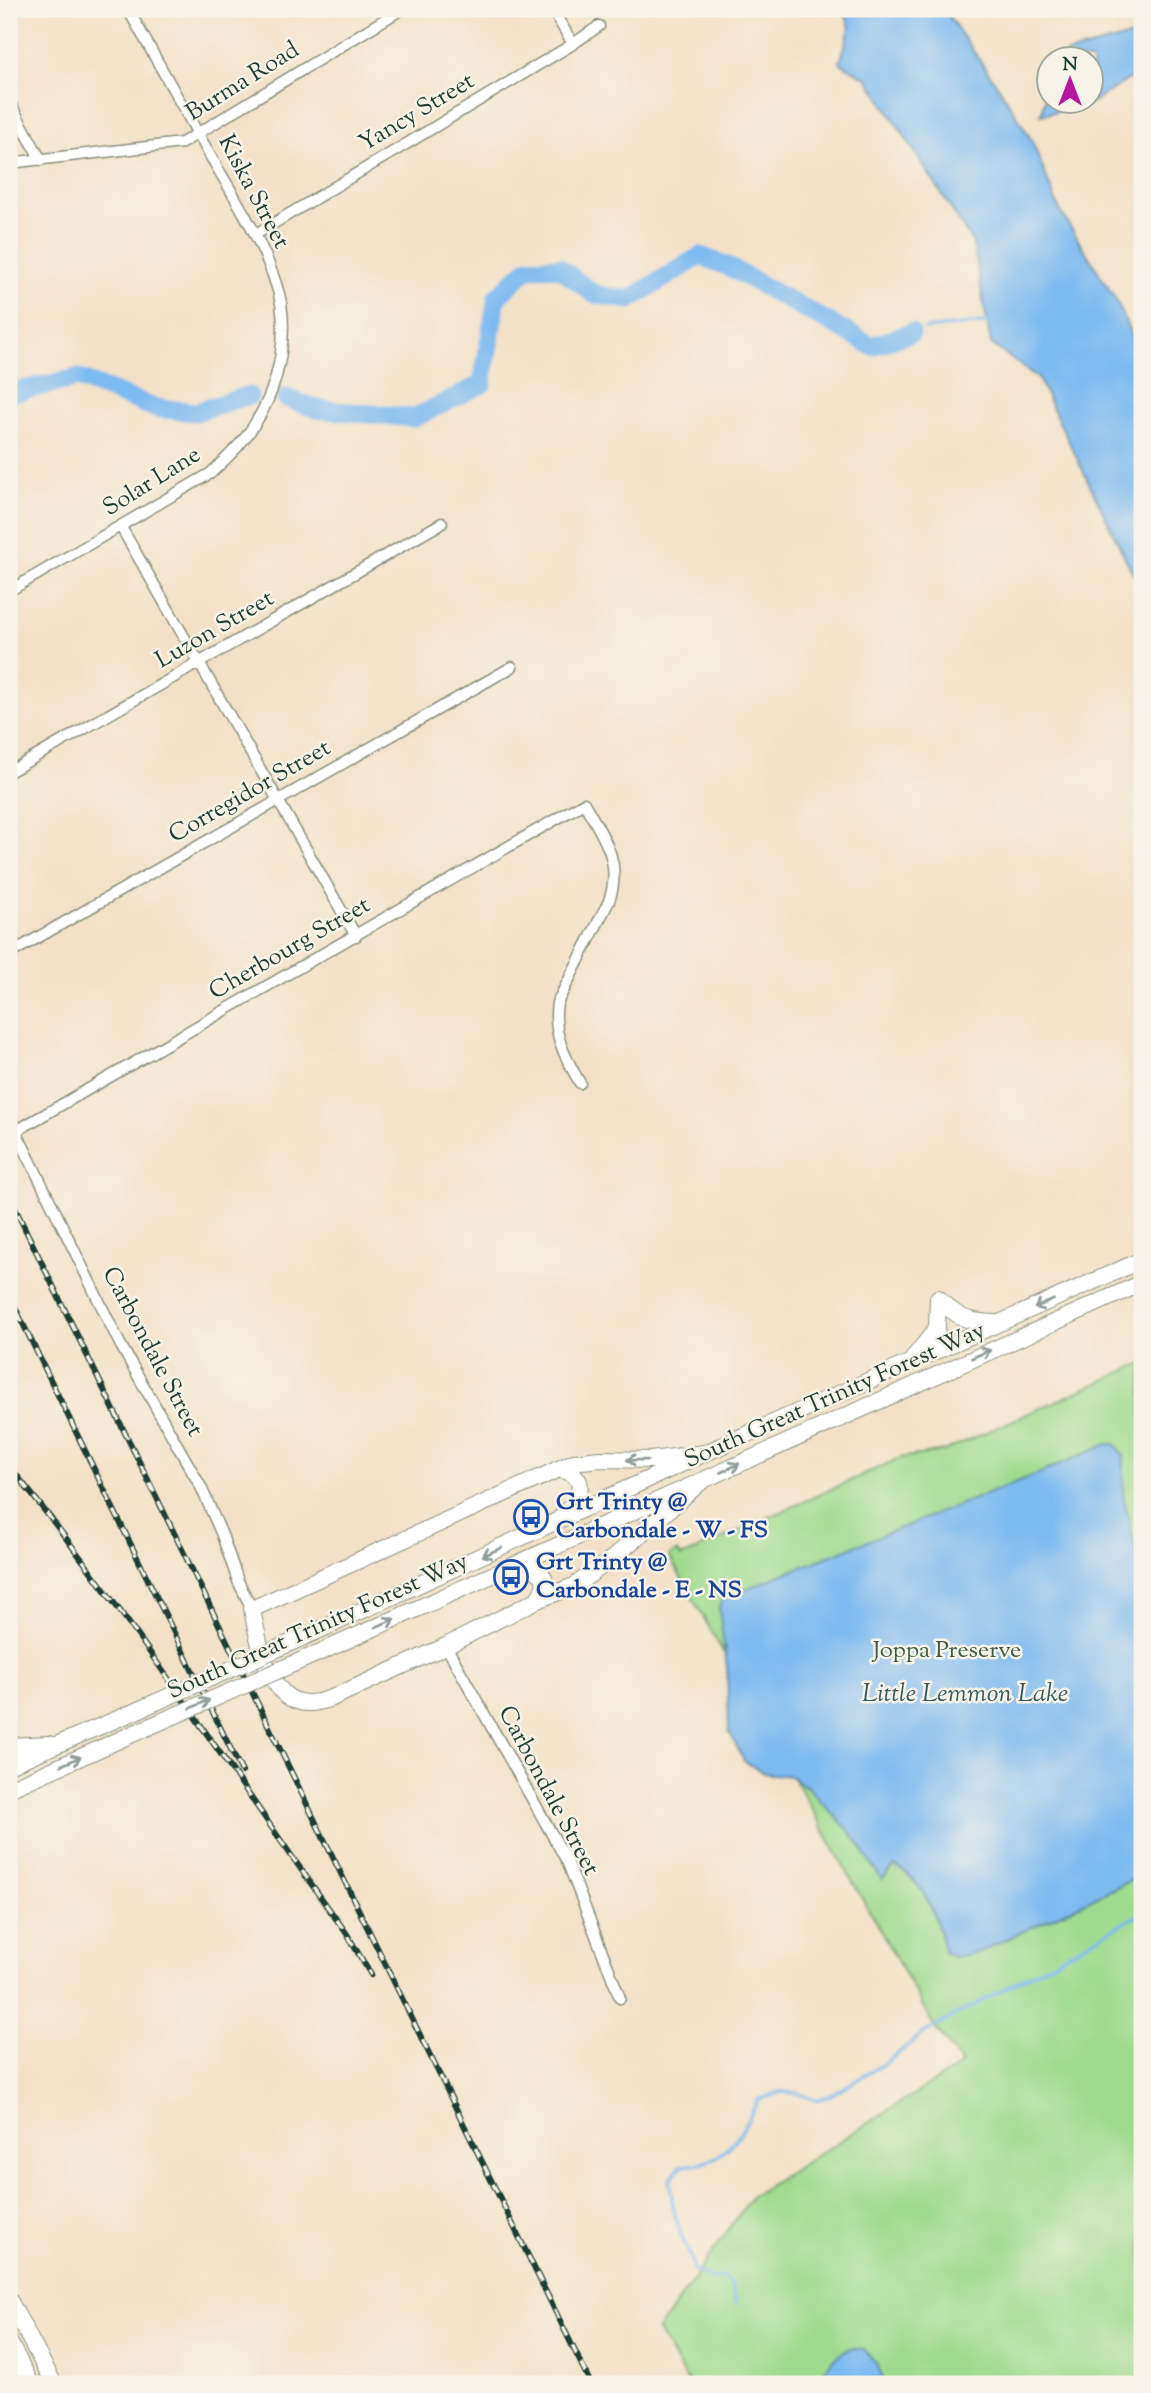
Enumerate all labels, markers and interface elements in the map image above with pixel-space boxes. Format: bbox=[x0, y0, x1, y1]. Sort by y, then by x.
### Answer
street label: Burma Road bbox=[180, 33, 307, 130]
north arrow bbox=[1036, 46, 1106, 116]
text: N bbox=[1062, 52, 1078, 79]
street label: Yancy Street bbox=[353, 65, 481, 161]
street label: Kiska Street bbox=[209, 129, 297, 255]
street label: Solar Lane bbox=[97, 439, 207, 525]
street label: Luzon Street bbox=[149, 582, 281, 678]
street label: Corregidor Street bbox=[163, 732, 337, 852]
street label: Cherbourg Street bbox=[203, 889, 377, 1009]
street label: Carbondale Street bbox=[93, 1261, 211, 1443]
one-way arrow bbox=[1034, 1298, 1055, 1311]
street label: South Great Trinity Forest Way bbox=[679, 1314, 991, 1478]
one-way arrow bbox=[969, 1347, 991, 1360]
one-way arrow bbox=[626, 1453, 649, 1466]
one-way arrow bbox=[719, 1461, 740, 1474]
place label: Grt Trinty @ Carbondale - W - FS bbox=[556, 1486, 768, 1548]
bus stop icon: Grt Trinty @ Carbondale - W - FS bbox=[512, 1498, 550, 1536]
street label: South Great Trinity Forest Way bbox=[162, 1545, 474, 1709]
one-way arrow bbox=[482, 1546, 503, 1559]
place label: Grt Trinty @ Carbondale - E - NS bbox=[536, 1546, 742, 1608]
bus stop icon: Grt Trinty @ Carbondale - E - NS bbox=[492, 1558, 530, 1596]
one-way arrow bbox=[374, 1616, 395, 1629]
park label: Joppa Preserve bbox=[871, 1634, 1021, 1668]
water label: Little Lemmon Lake bbox=[862, 1676, 1068, 1713]
one-way arrow bbox=[188, 1697, 210, 1710]
street label: Carbondale Street bbox=[489, 1700, 607, 1882]
one-way arrow bbox=[60, 1754, 81, 1767]

